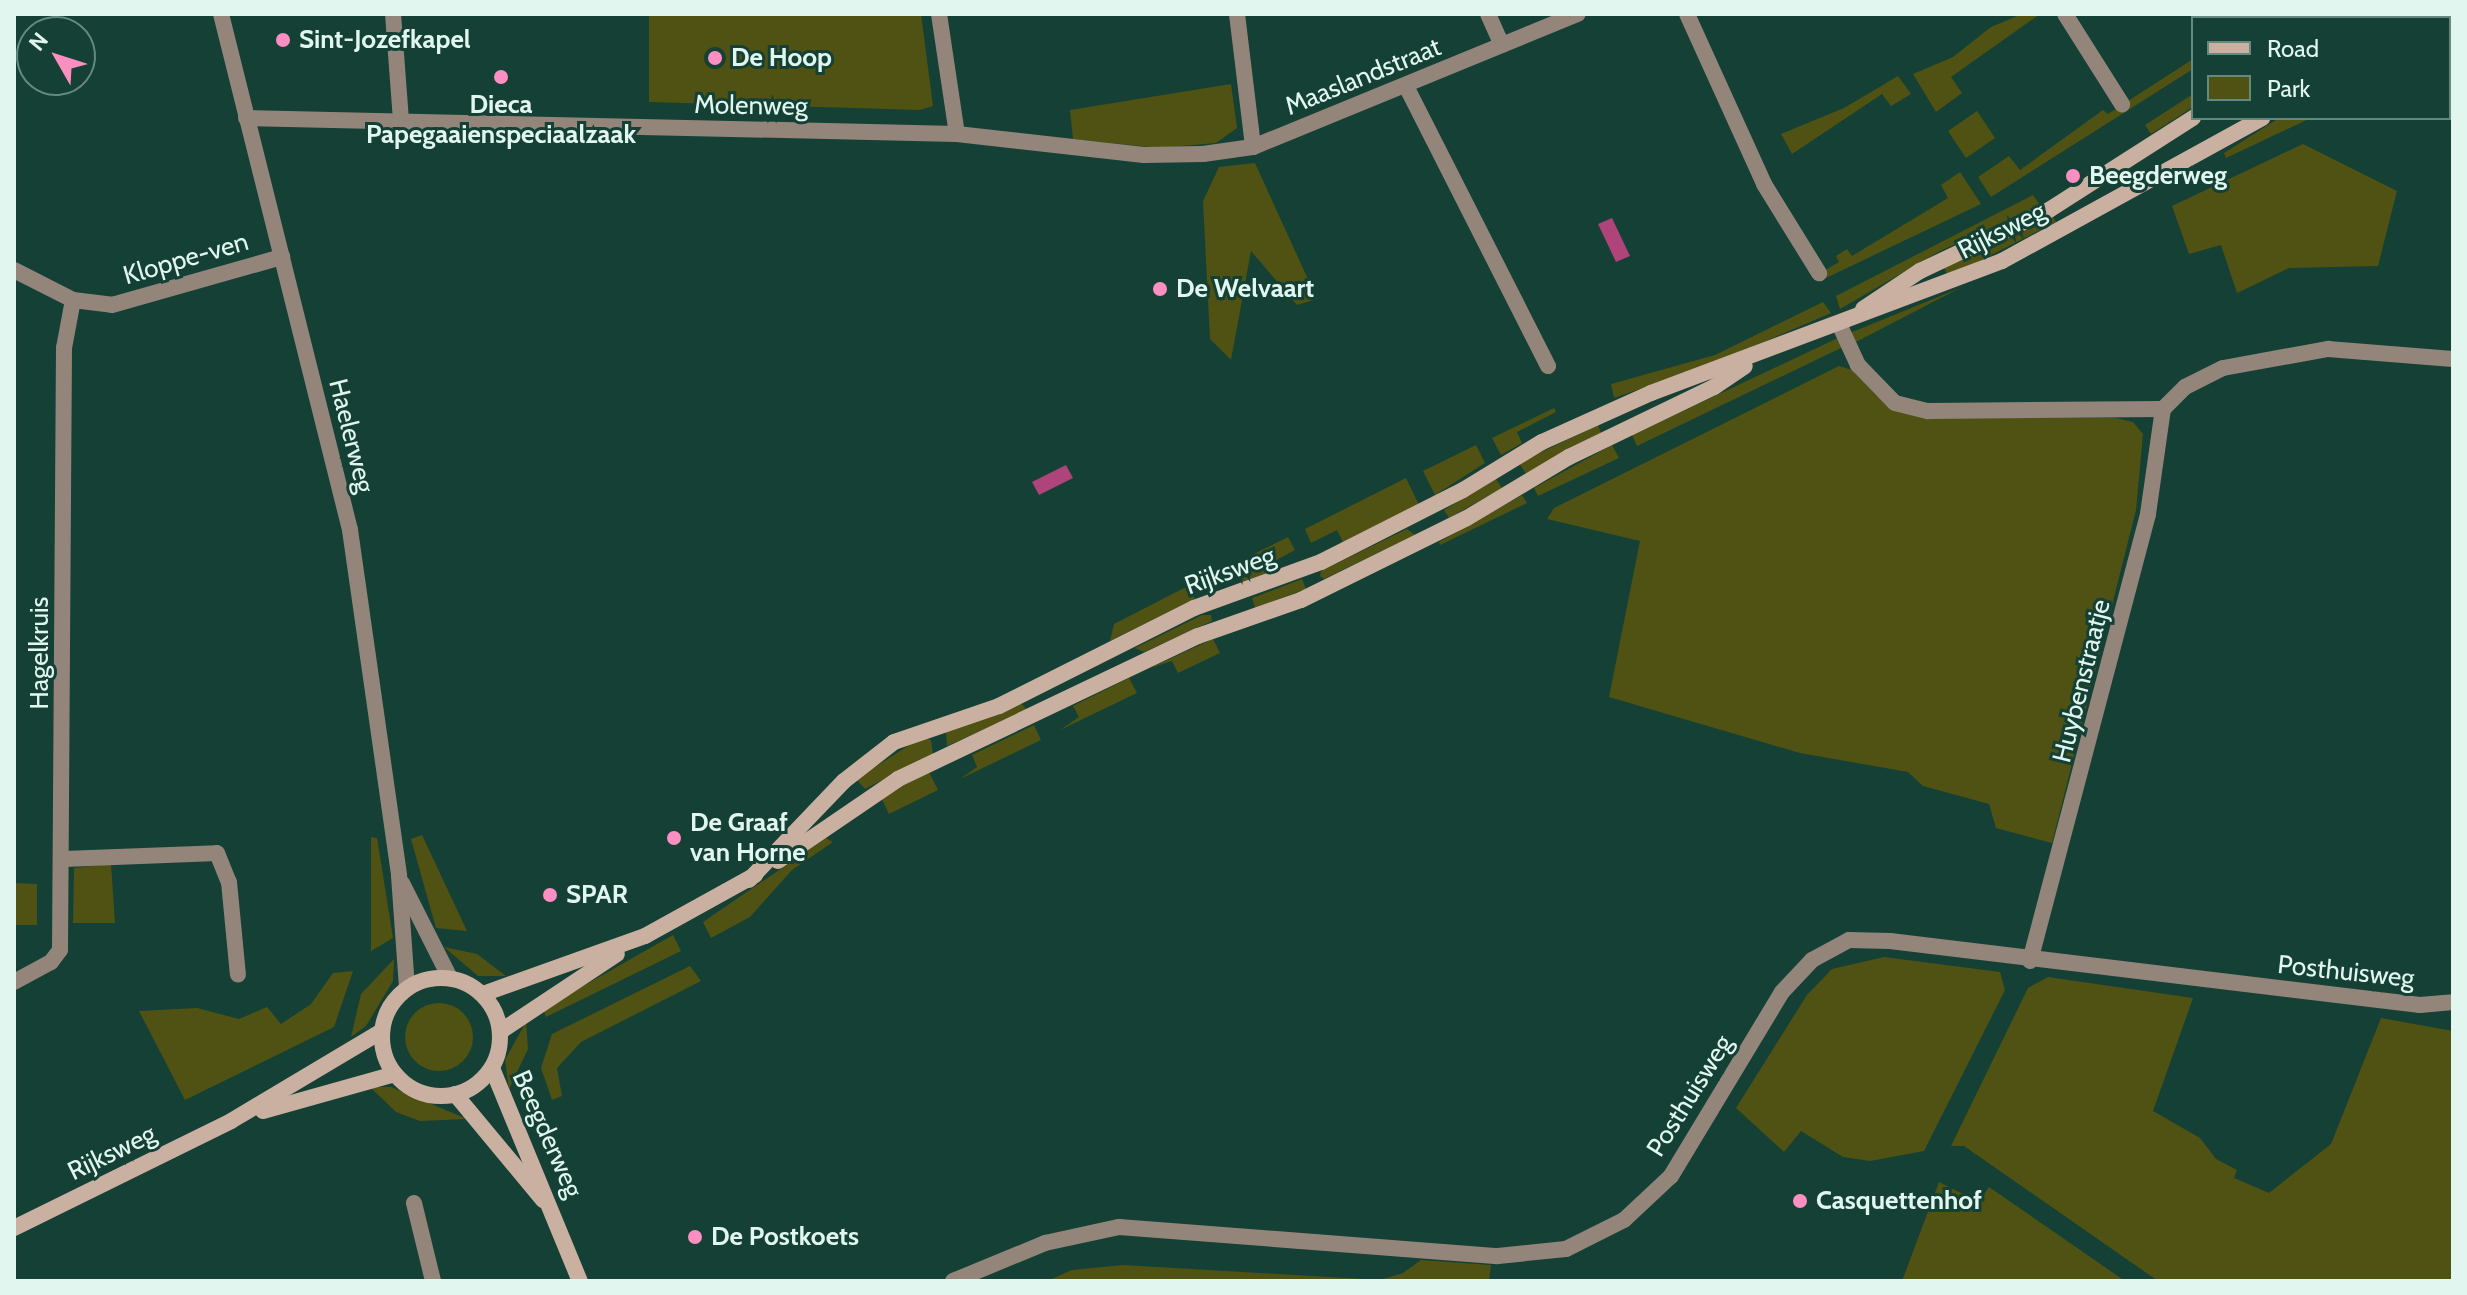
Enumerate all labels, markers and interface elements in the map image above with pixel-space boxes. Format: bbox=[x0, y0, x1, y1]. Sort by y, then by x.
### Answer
north arrow bbox=[16, 16, 96, 96]
legend bbox=[2191, 16, 2451, 120]
place label: Sint-Jozefkapel bbox=[299, 24, 471, 56]
text: N bbox=[23, 27, 54, 56]
marker: Sint-Jozefkapel bbox=[274, 31, 292, 49]
street label: Maaslandstraat bbox=[1281, 32, 1445, 122]
text: Road bbox=[2267, 34, 2319, 63]
place label: De Hoop bbox=[731, 42, 832, 74]
marker: De Hoop bbox=[706, 49, 724, 67]
marker: Dieca Papegaaienspeciaalzaak bbox=[492, 68, 510, 86]
text: Park bbox=[2267, 74, 2310, 103]
place label: Dieca Papegaaienspeciaalzaak bbox=[366, 89, 636, 150]
street label: Molenweg bbox=[694, 89, 808, 123]
place label: Beegderweg bbox=[2089, 160, 2227, 192]
marker: Beegderweg bbox=[2064, 167, 2082, 185]
street label: Rijksweg bbox=[1953, 196, 2051, 266]
street label: Kloppe-ven bbox=[120, 226, 252, 292]
place label: De Welvaart bbox=[1176, 273, 1314, 305]
marker: De Welvaart bbox=[1151, 280, 1169, 298]
street label: Haelerweg bbox=[322, 376, 380, 496]
street label: Rijksweg bbox=[1181, 540, 1279, 602]
street label: Huybenstraatje bbox=[2047, 596, 2117, 766]
street label: Hagelkruis bbox=[24, 597, 56, 709]
place label: De Graaf van Horne bbox=[690, 807, 806, 868]
marker: De Graaf van Horne bbox=[665, 829, 683, 847]
place label: SPAR bbox=[566, 879, 628, 911]
marker: SPAR bbox=[541, 886, 559, 904]
street label: Posthuisweg bbox=[2276, 949, 2416, 995]
street label: Posthuisweg bbox=[1640, 1030, 1740, 1162]
street label: Beegderweg bbox=[505, 1066, 589, 1202]
street label: Rijksweg bbox=[63, 1118, 161, 1188]
place label: Casquettenhof bbox=[1816, 1185, 1982, 1217]
marker: Casquettenhof bbox=[1791, 1192, 1809, 1210]
place label: De Postkoets bbox=[711, 1221, 859, 1253]
marker: De Postkoets bbox=[686, 1228, 704, 1246]

